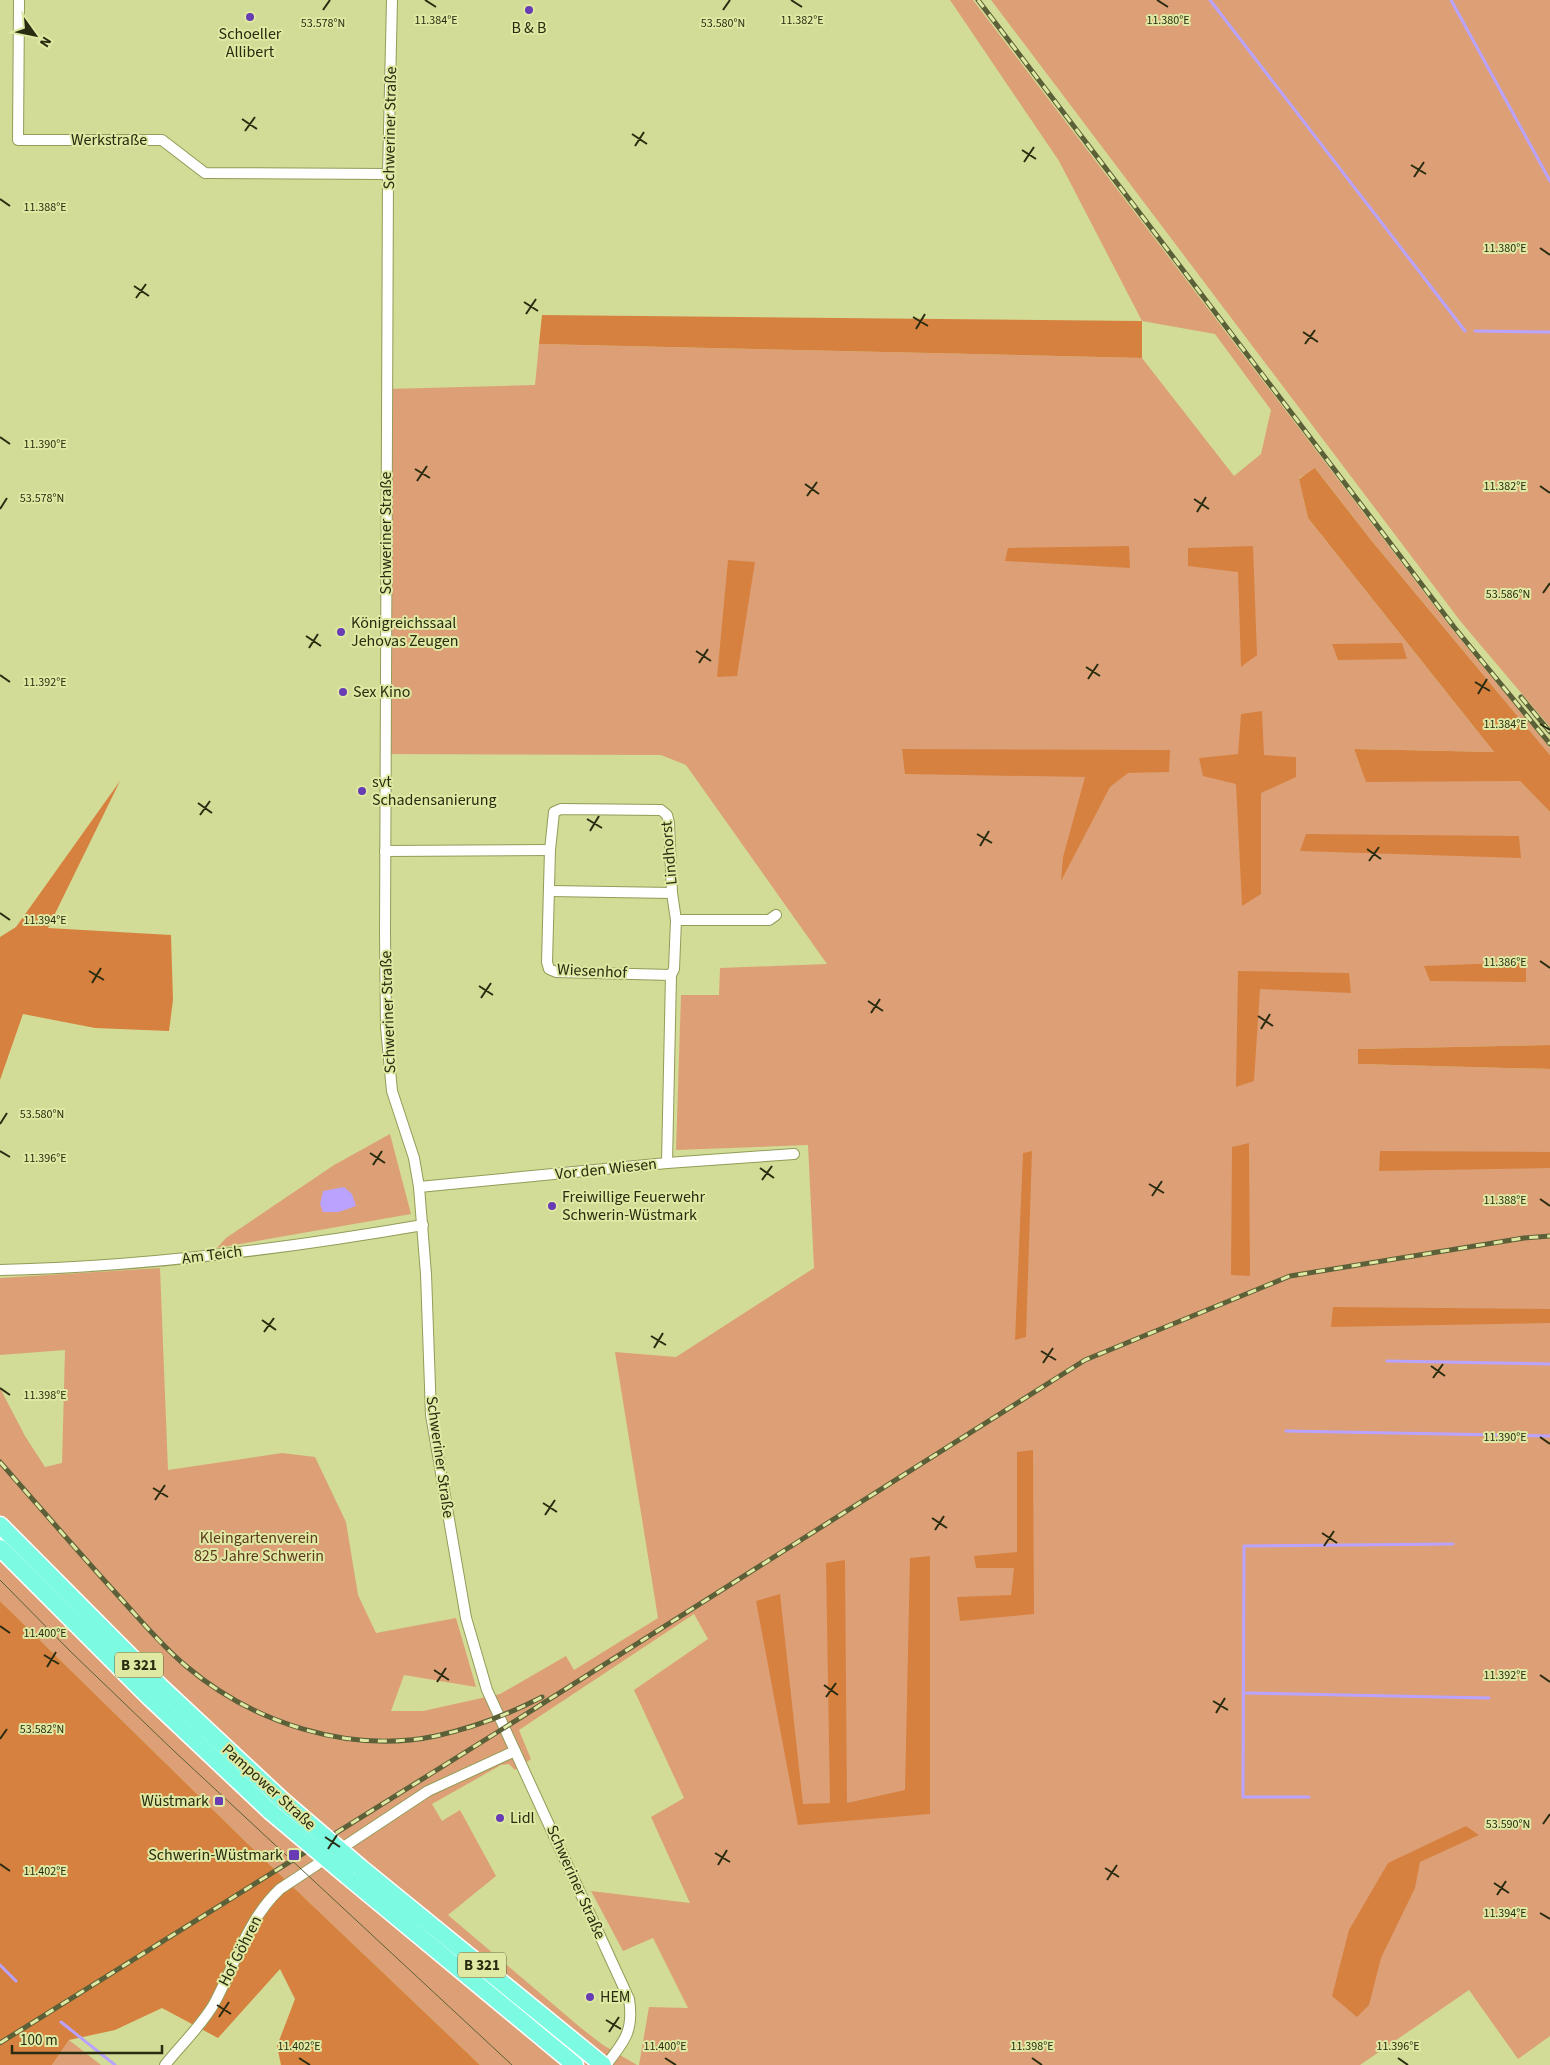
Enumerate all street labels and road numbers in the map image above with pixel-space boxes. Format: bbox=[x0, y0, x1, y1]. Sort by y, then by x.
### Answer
street label: Schweriner Straße bbox=[378, 66, 402, 190]
street label: Werkstraße bbox=[71, 129, 147, 151]
street label: Schweriner Straße bbox=[375, 472, 397, 594]
street label: Lindhorst bbox=[655, 820, 683, 886]
street label: Schweriner Straße bbox=[375, 950, 401, 1074]
street label: Wiesenhof bbox=[557, 958, 629, 984]
street label: Vor den Wiesen bbox=[554, 1153, 658, 1185]
street label: Am Teich bbox=[181, 1240, 243, 1270]
street label: Schweriner Straße bbox=[421, 1395, 459, 1519]
road number: B 321 bbox=[115, 1652, 163, 1678]
street label: Pampower Straße bbox=[217, 1739, 321, 1835]
street label: Schweriner Straße bbox=[541, 1821, 611, 1943]
street label: Hof Göhren bbox=[213, 1912, 267, 1990]
road number: B 321 bbox=[458, 1952, 506, 1978]

